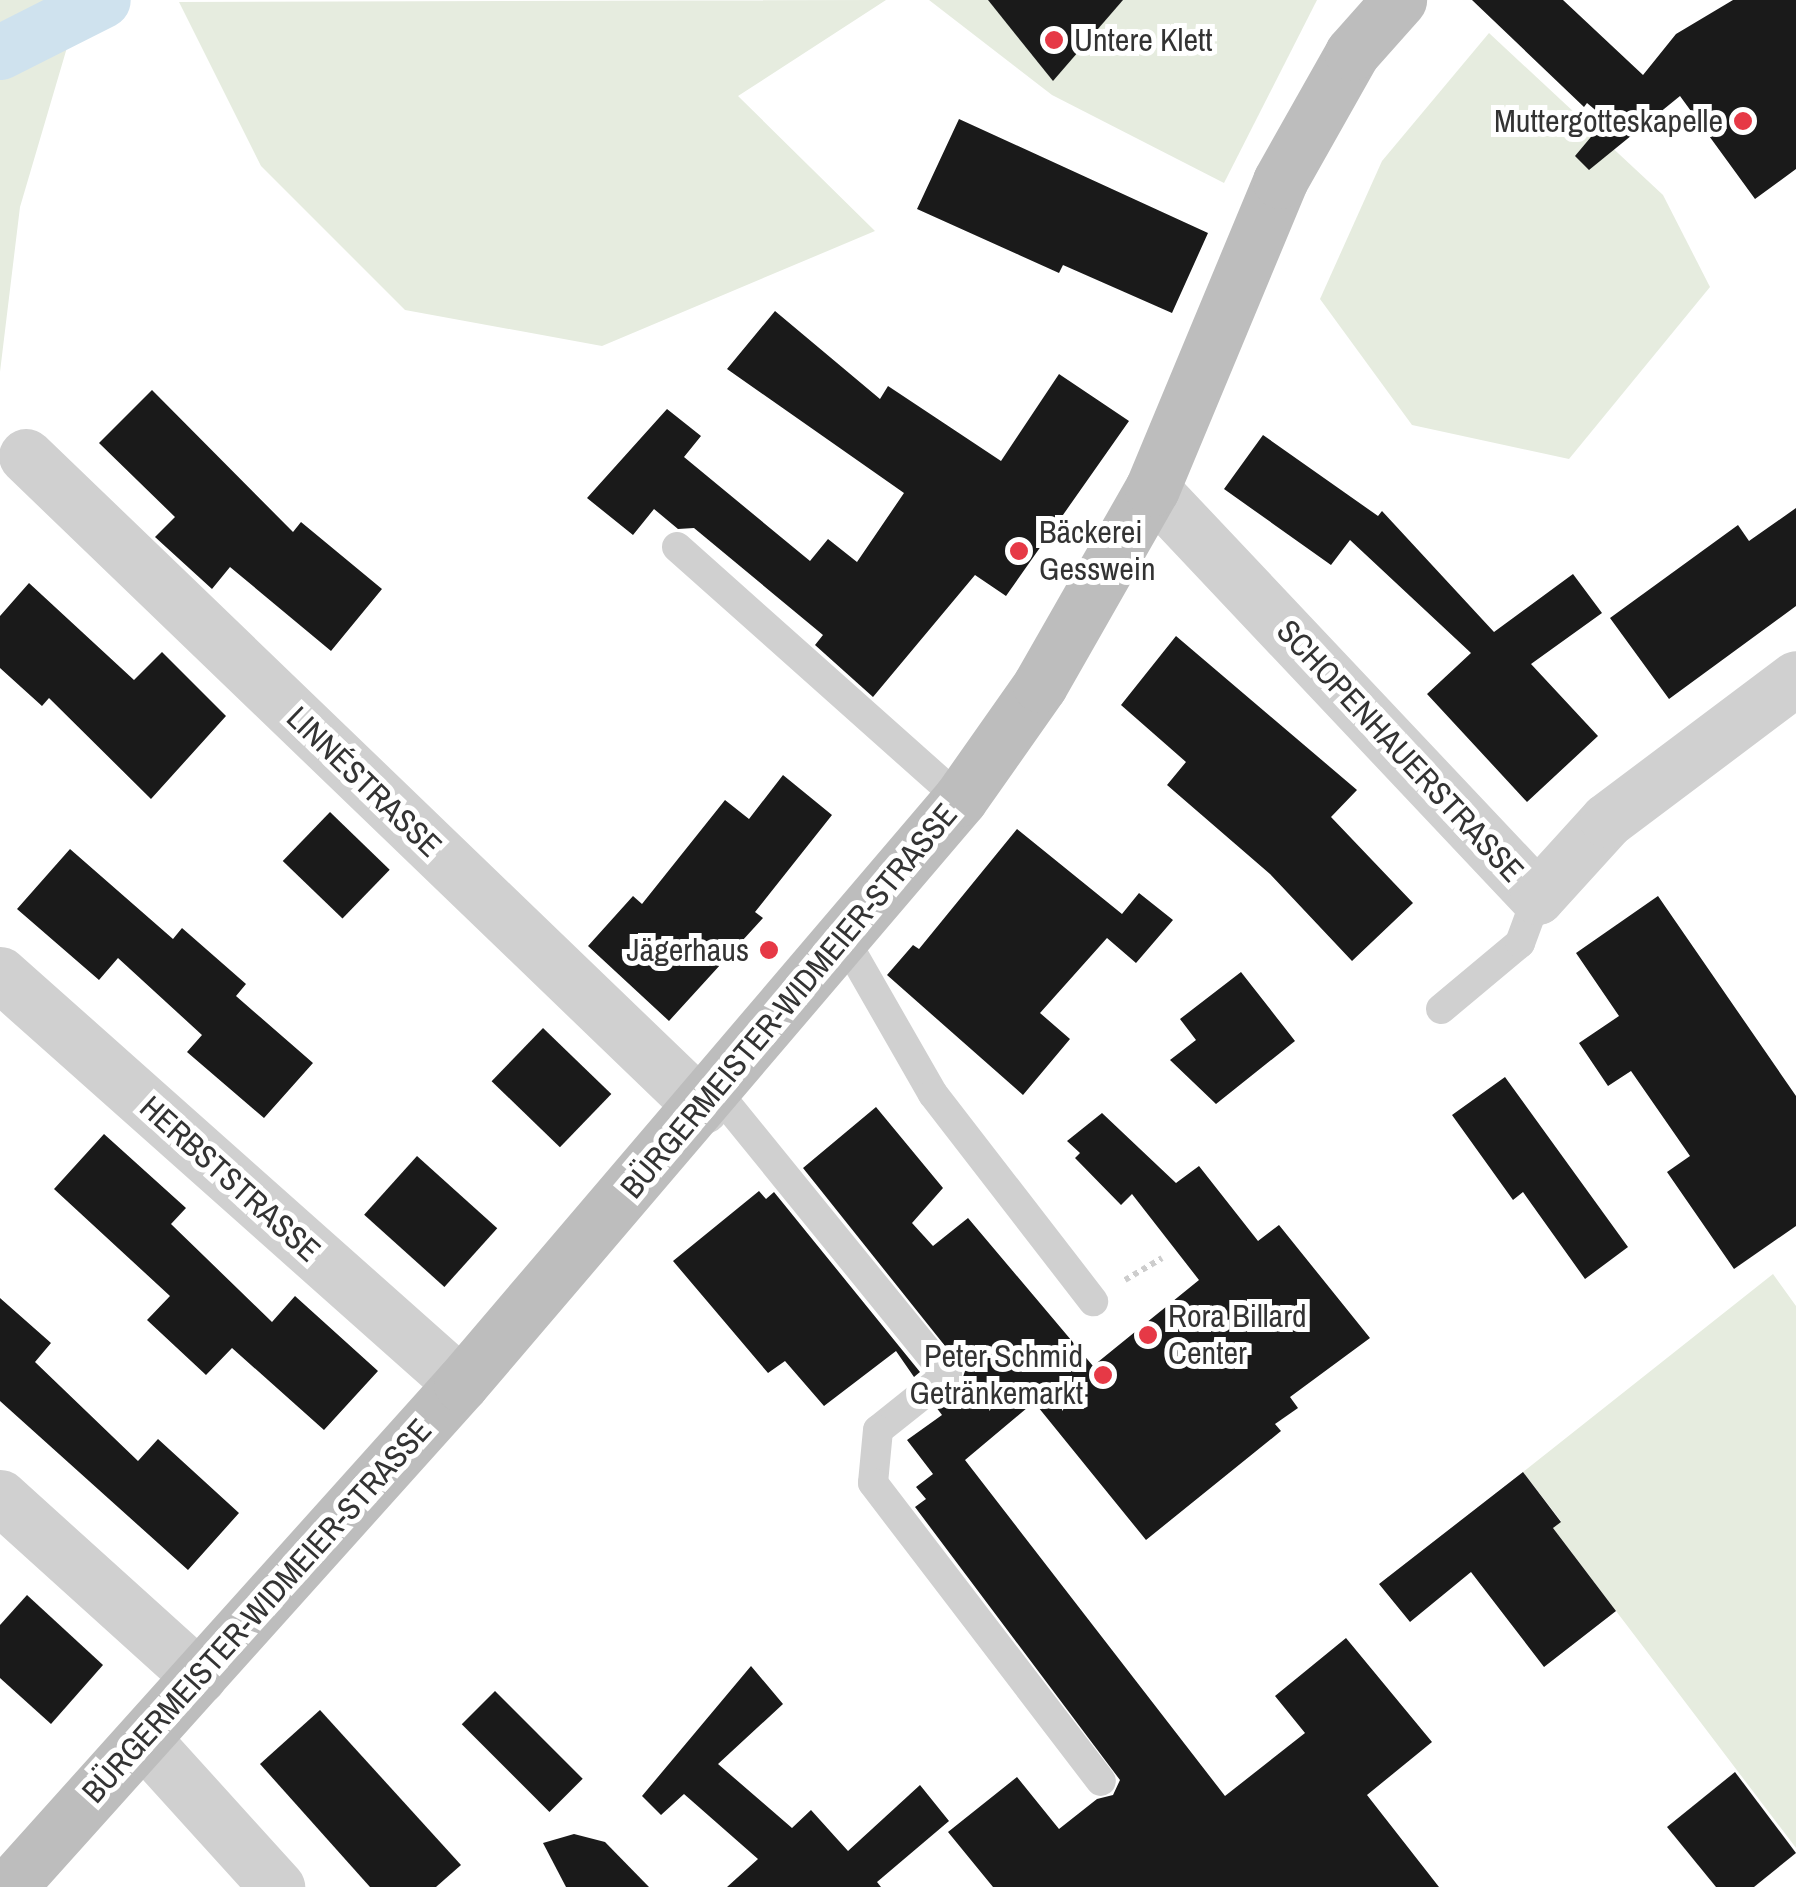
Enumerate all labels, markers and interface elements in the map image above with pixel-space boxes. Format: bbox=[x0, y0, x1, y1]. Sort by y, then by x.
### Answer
place label: Untere Klett bbox=[1074, 21, 1213, 59]
marker: Untere Klett bbox=[1043, 29, 1065, 51]
place label: Muttergotteskapelle bbox=[1494, 102, 1723, 140]
marker: Muttergotteskapelle bbox=[1732, 110, 1754, 132]
place label: Bäckerei Gesswein bbox=[1039, 514, 1156, 589]
marker: Bäckerei Gesswein bbox=[1008, 540, 1030, 562]
street label: SCHOPENHAUERSTRASSE bbox=[1269, 612, 1531, 890]
street label: LINNÉSTRASSE bbox=[279, 699, 449, 865]
street label: BÜRGERMEISTER-WIDMEIER-STRASSE bbox=[613, 796, 965, 1206]
place label: Jägerhaus bbox=[626, 931, 749, 969]
marker: Jägerhaus bbox=[758, 939, 780, 961]
street label: HERBSTSTRASSE bbox=[132, 1088, 328, 1270]
place label: Rora Billard Center bbox=[1168, 1298, 1307, 1373]
marker: Rora Billard Center bbox=[1137, 1324, 1159, 1346]
place label: Peter Schmid Getränkemarkt bbox=[909, 1338, 1083, 1413]
marker: Peter Schmid Getränkemarkt bbox=[1092, 1364, 1114, 1386]
street label: BÜRGERMEISTER-WIDMEIER-STRASSE bbox=[74, 1411, 440, 1811]

